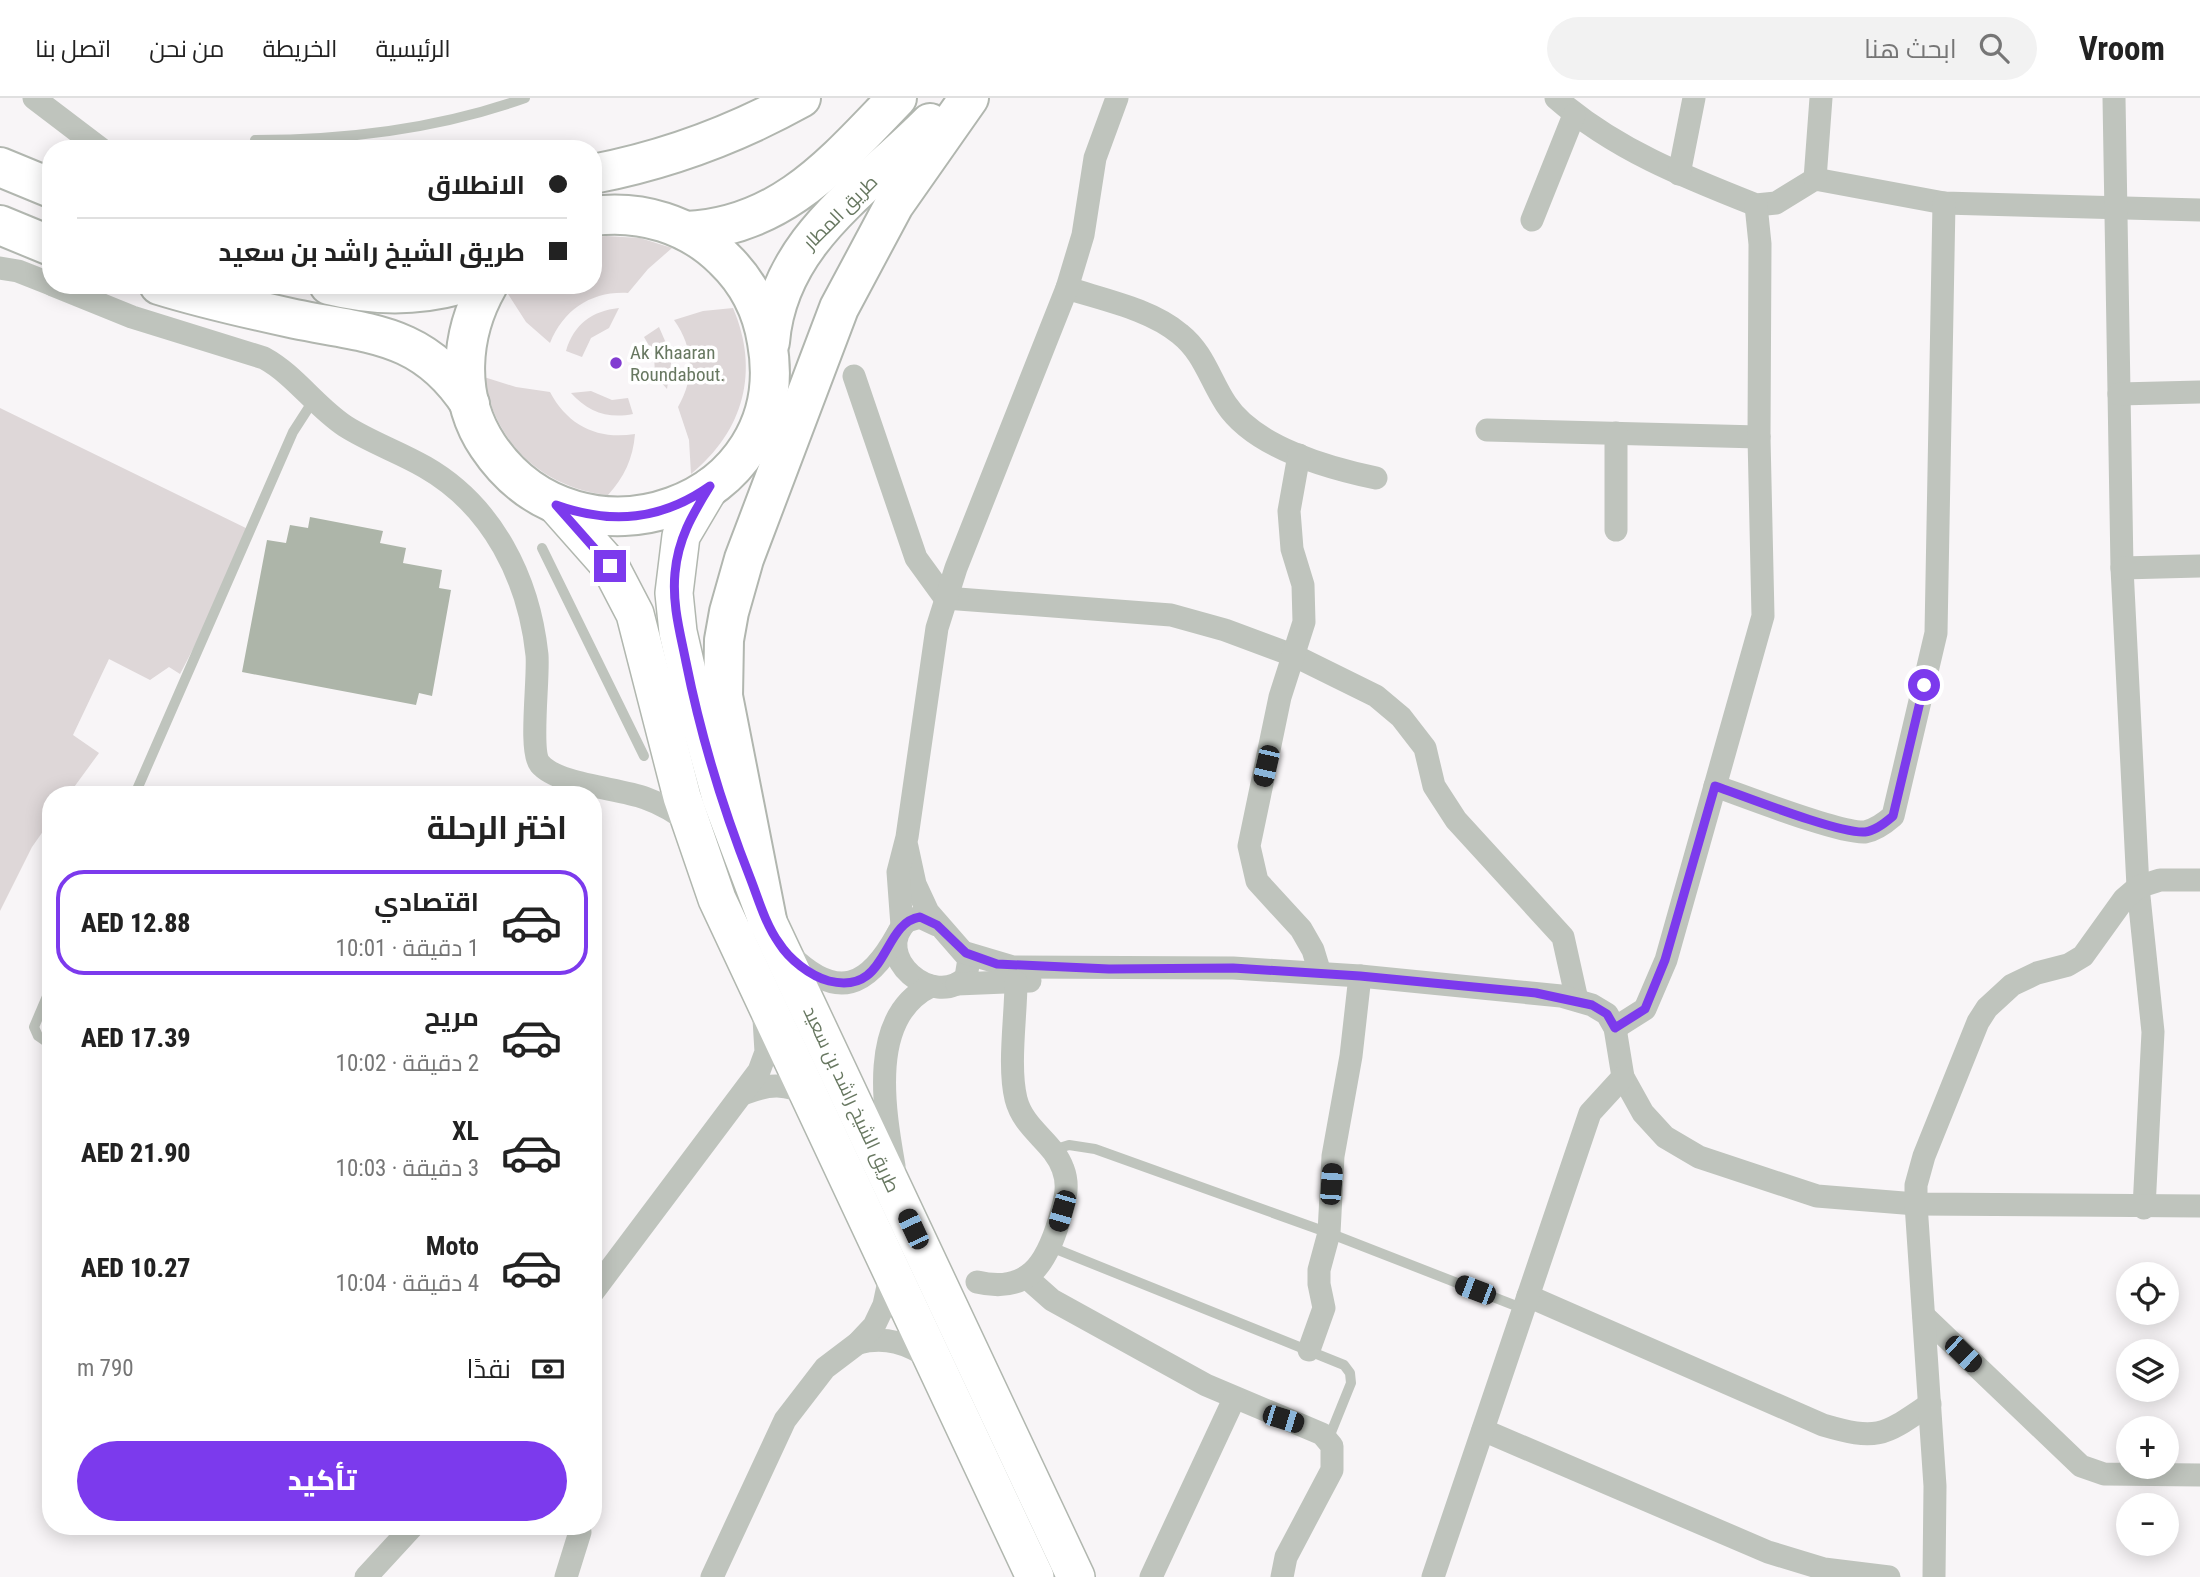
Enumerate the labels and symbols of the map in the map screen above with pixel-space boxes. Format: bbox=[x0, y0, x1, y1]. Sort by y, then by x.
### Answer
street label: طريق المطار bbox=[798, 170, 883, 256]
place label: Ak Khaaran Roundabout. bbox=[630, 341, 725, 386]
marker: Ak Khaaran Roundabout. bbox=[608, 355, 624, 371]
route end bbox=[594, 550, 626, 582]
route start bbox=[1908, 669, 1940, 701]
car bbox=[1252, 743, 1281, 789]
street label: طريق الشيخ راشد بن سعيد bbox=[796, 1002, 905, 1197]
car bbox=[1320, 1162, 1343, 1206]
car bbox=[1047, 1188, 1078, 1234]
car bbox=[895, 1206, 932, 1252]
car bbox=[1452, 1273, 1499, 1307]
car bbox=[1941, 1332, 1986, 1376]
car bbox=[1260, 1403, 1307, 1435]

